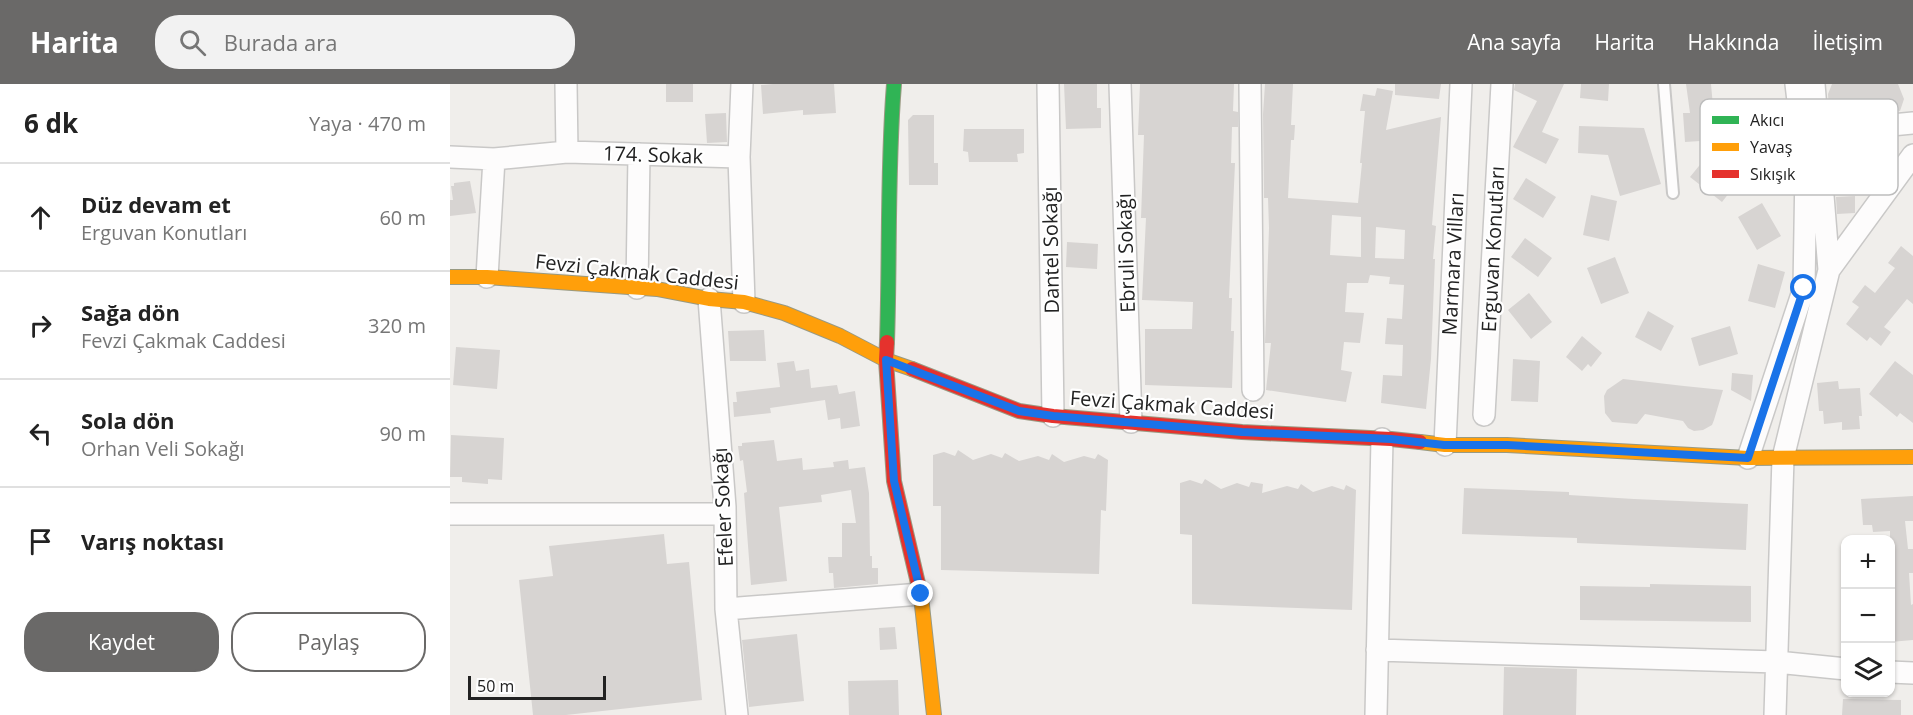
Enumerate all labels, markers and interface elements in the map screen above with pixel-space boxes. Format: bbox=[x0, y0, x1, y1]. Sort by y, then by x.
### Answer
search box bbox=[155, 15, 575, 69]
text: Harita bbox=[30, 23, 119, 61]
icon: search bbox=[176, 26, 209, 59]
text: Burada ara bbox=[224, 27, 337, 57]
text: Ana sayfa bbox=[1467, 28, 1561, 56]
text: Harita bbox=[1594, 28, 1655, 56]
text: Hakkında bbox=[1688, 28, 1780, 56]
text: İletişim bbox=[1813, 28, 1883, 56]
legend bbox=[1700, 99, 1898, 195]
text: 6 dk bbox=[24, 105, 78, 141]
text: Akıcı bbox=[1750, 109, 1784, 131]
text: Yaya · 470 m bbox=[309, 110, 426, 137]
text: Yavaş bbox=[1750, 136, 1792, 158]
street label: 174. Sokak bbox=[603, 139, 704, 170]
text: Sıkışık bbox=[1750, 163, 1796, 185]
street label: Erguvan Konutları bbox=[1475, 165, 1510, 333]
street label: Dantel Sokağı bbox=[1036, 186, 1065, 314]
text: Düz devam et bbox=[81, 189, 231, 219]
street label: Marmara Vilları bbox=[1435, 192, 1470, 336]
street label: Ebruli Sokağı bbox=[1110, 193, 1141, 313]
icon: ahead bbox=[24, 201, 57, 234]
text: 60 m bbox=[379, 204, 426, 231]
text: Erguvan Konutları bbox=[81, 219, 247, 246]
street label: Fevzi Çakmak Caddesi bbox=[534, 247, 740, 296]
route start bbox=[1790, 274, 1816, 300]
text: Sağa dön bbox=[81, 297, 180, 327]
icon: right bbox=[24, 309, 57, 342]
text: 320 m bbox=[368, 312, 426, 339]
text: Fevzi Çakmak Caddesi bbox=[81, 327, 286, 354]
street label: Fevzi Çakmak Caddesi bbox=[1069, 384, 1275, 425]
text: Sola dön bbox=[81, 405, 174, 435]
icon: left bbox=[24, 417, 57, 450]
text: 90 m bbox=[379, 420, 426, 447]
text: Orhan Veli Sokağı bbox=[81, 435, 245, 462]
street label: Efeler Sokağı bbox=[706, 447, 739, 567]
icon: arrive bbox=[24, 525, 57, 558]
text: Varış noktası bbox=[81, 526, 224, 556]
map controls bbox=[1841, 535, 1895, 697]
button: + bbox=[1841, 535, 1895, 589]
route end bbox=[907, 580, 933, 606]
button: − bbox=[1841, 589, 1895, 643]
button: Kaydet bbox=[24, 612, 219, 672]
button: Paylaş bbox=[231, 612, 426, 672]
button: layers bbox=[1841, 643, 1895, 697]
scale bar bbox=[468, 673, 606, 700]
text: 50 m bbox=[477, 675, 514, 697]

